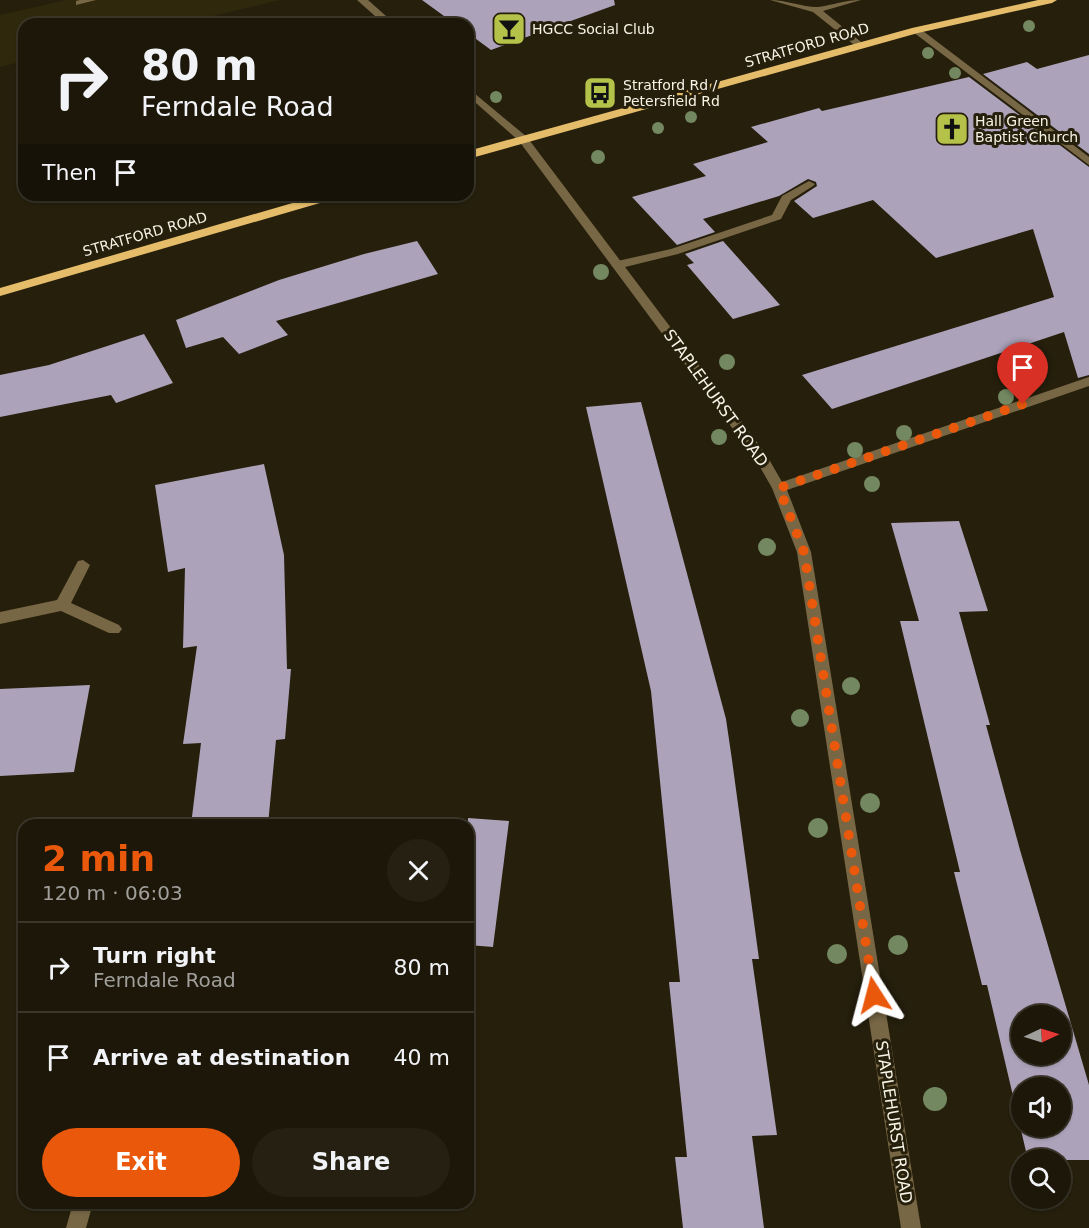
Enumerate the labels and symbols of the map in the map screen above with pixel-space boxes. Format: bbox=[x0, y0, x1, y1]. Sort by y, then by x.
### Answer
bar icon: HGCC Social Club bbox=[491, 11, 527, 47]
street label: STRATFORD ROAD bbox=[743, 20, 871, 70]
place label: HGCC Social Club bbox=[532, 21, 655, 37]
bus stop icon: Stratford Rd / Petersfield Rd bbox=[582, 75, 618, 111]
place label: Stratford Rd / Petersfield Rd bbox=[623, 77, 720, 109]
church icon: Hall Green Baptist Church bbox=[934, 111, 970, 147]
place label: Hall Green Baptist Church bbox=[975, 113, 1078, 145]
street label: STRATFORD ROAD bbox=[81, 209, 209, 259]
street label: STAPLEHURST ROAD bbox=[660, 326, 772, 470]
pin bbox=[997, 342, 1048, 404]
position arrow bbox=[842, 963, 906, 1027]
north arrow bbox=[1011, 1005, 1071, 1065]
street label: STAPLEHURST ROAD bbox=[872, 1039, 916, 1205]

